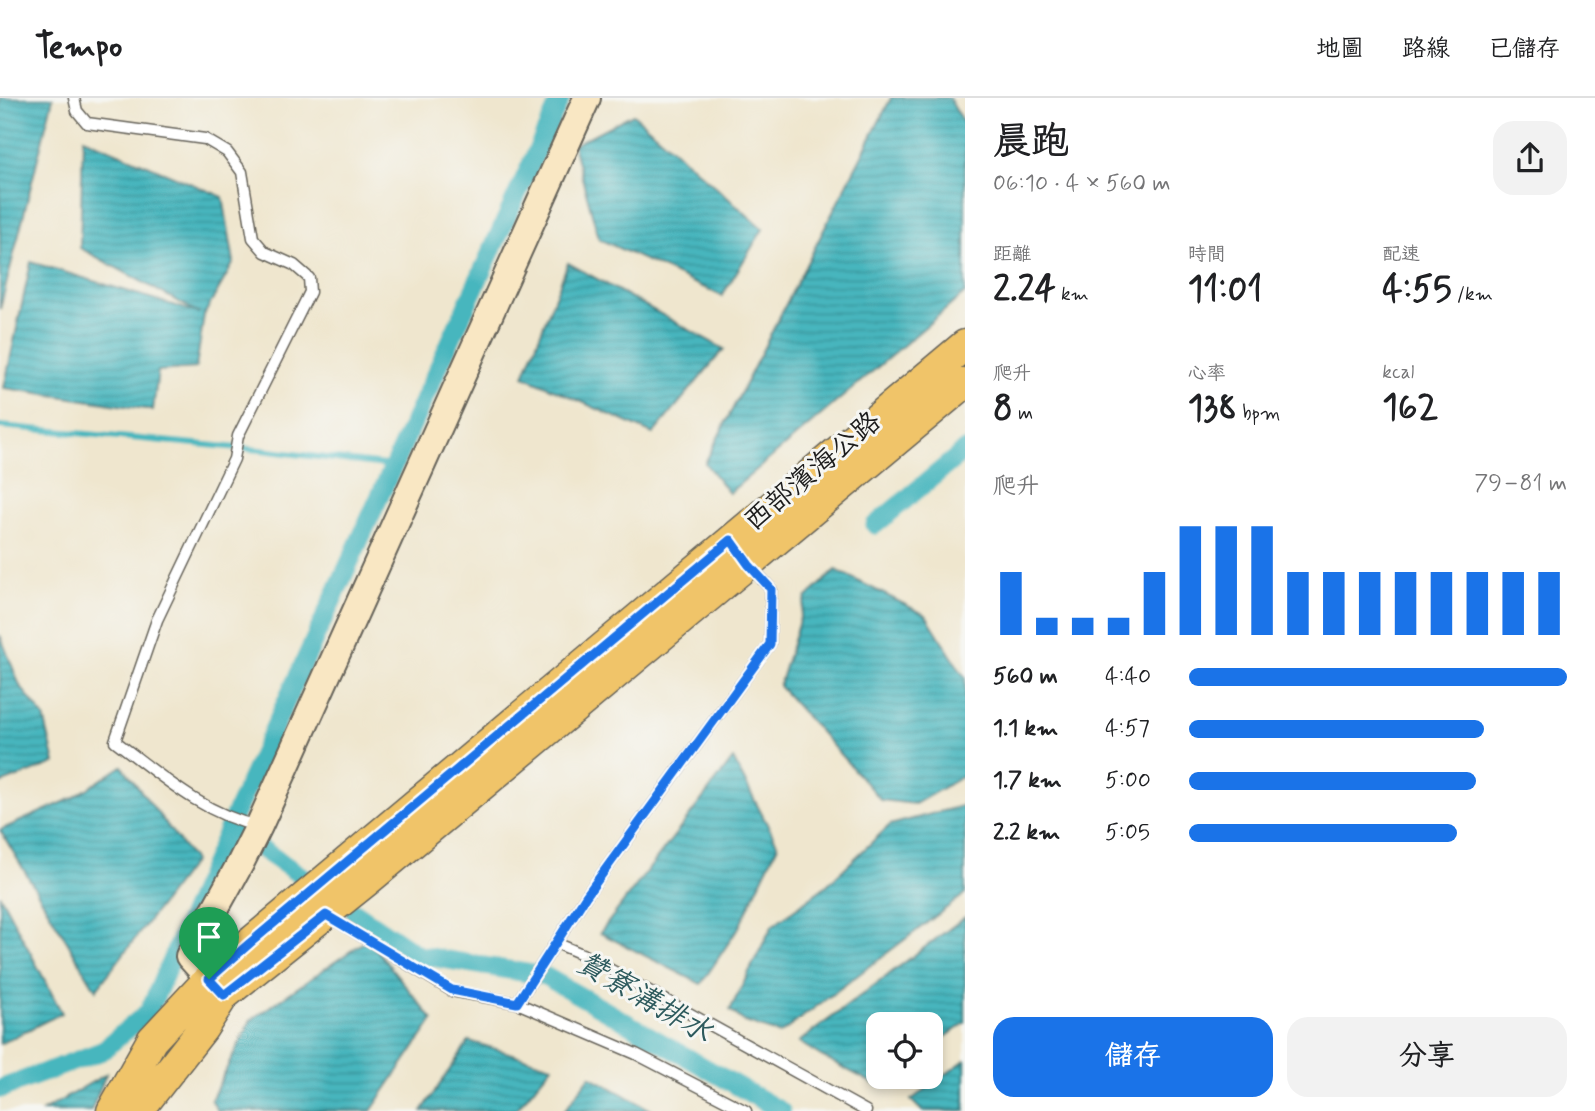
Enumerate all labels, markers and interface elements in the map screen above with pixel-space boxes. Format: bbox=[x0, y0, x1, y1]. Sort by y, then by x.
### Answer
text: Tempo bbox=[35, 26, 122, 70]
text: 地圖 bbox=[1316, 34, 1364, 65]
text: 路線 bbox=[1402, 34, 1450, 65]
text: 已儲存 bbox=[1488, 34, 1560, 65]
text: 晨跑 bbox=[993, 118, 1069, 167]
button: share bbox=[1493, 121, 1567, 195]
text: 06:10 · 4 × 560 m bbox=[993, 169, 1171, 199]
text: 距離 bbox=[993, 242, 1031, 267]
text: 時間 bbox=[1188, 242, 1226, 267]
text: 配速 bbox=[1382, 242, 1420, 267]
text: 2.24 bbox=[993, 267, 1056, 313]
text: 11:01 bbox=[1188, 267, 1262, 313]
text: 4:55 bbox=[1382, 267, 1452, 313]
text: km bbox=[1056, 282, 1089, 307]
text: /km bbox=[1452, 282, 1493, 307]
text: kcal bbox=[1382, 360, 1414, 385]
text: 爬升 bbox=[993, 361, 1031, 386]
text: 心率 bbox=[1188, 361, 1226, 386]
text: 162 bbox=[1382, 385, 1438, 431]
text: 8 bbox=[993, 386, 1013, 432]
text: 138 bbox=[1188, 386, 1237, 432]
text: m bbox=[1013, 401, 1033, 426]
text: bpm bbox=[1237, 401, 1280, 426]
street label: 西部濱海公路 bbox=[737, 404, 889, 540]
text: 79–81 m bbox=[1474, 469, 1567, 499]
text: 爬升 bbox=[993, 472, 1039, 502]
text: 560 m bbox=[993, 662, 1058, 692]
text: 4:40 bbox=[1105, 662, 1151, 692]
text: 1.1 km bbox=[993, 714, 1058, 744]
text: 4:57 bbox=[1105, 714, 1150, 744]
text: 1.7 km bbox=[993, 766, 1062, 796]
text: 5:00 bbox=[1105, 766, 1151, 796]
text: 2.2 km bbox=[993, 818, 1060, 848]
text: 5:05 bbox=[1105, 818, 1150, 848]
pin bbox=[179, 907, 239, 979]
icon: arrive bbox=[190, 918, 228, 956]
water label: 贊寮溝排水 bbox=[569, 944, 720, 1053]
map controls bbox=[866, 1012, 943, 1089]
button: locate bbox=[866, 1012, 943, 1089]
button: 儲存 bbox=[993, 1017, 1273, 1097]
button: 分享 bbox=[1287, 1017, 1567, 1097]

